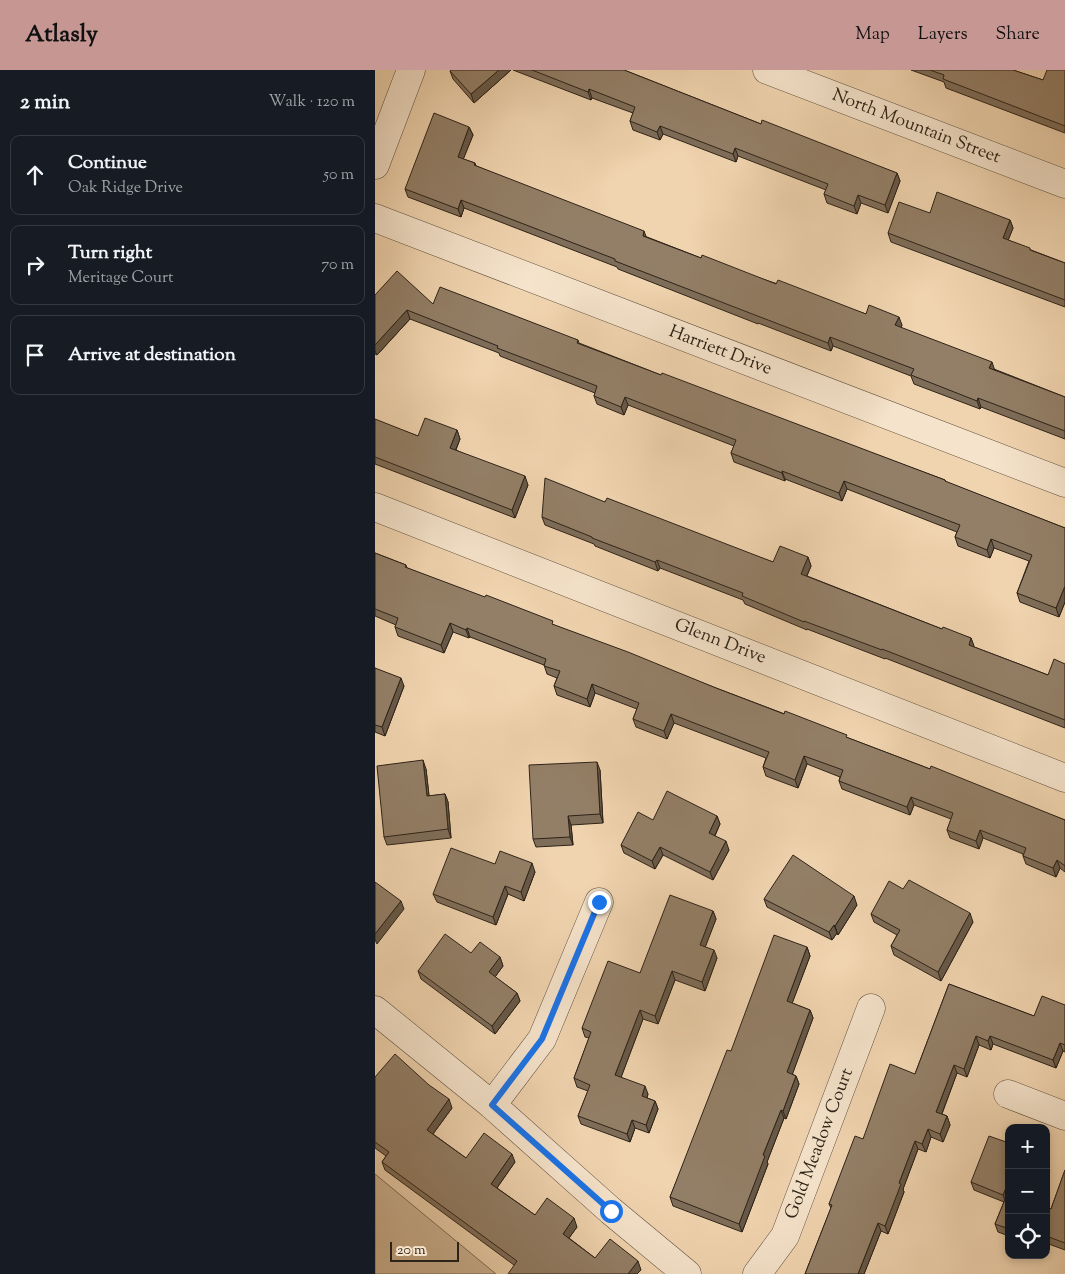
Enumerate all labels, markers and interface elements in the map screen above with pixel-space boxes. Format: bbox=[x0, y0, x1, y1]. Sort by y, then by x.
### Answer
text: Atlasly bbox=[25, 18, 98, 52]
text: Map bbox=[855, 22, 890, 48]
text: Layers bbox=[918, 22, 968, 48]
text: Share bbox=[996, 22, 1040, 48]
street label: North Mountain Street bbox=[828, 83, 1004, 171]
text: 2 min bbox=[20, 88, 70, 118]
text: Walk · 120 m bbox=[269, 91, 355, 114]
text: Continue bbox=[68, 150, 147, 177]
icon: ahead bbox=[21, 161, 49, 189]
text: 50 m bbox=[323, 164, 354, 187]
text: Oak Ridge Drive bbox=[68, 177, 183, 200]
text: Turn right bbox=[68, 240, 152, 267]
icon: right bbox=[21, 251, 49, 279]
text: 70 m bbox=[321, 254, 354, 277]
text: Meritage Court bbox=[68, 267, 174, 290]
street label: Harriett Drive bbox=[665, 319, 775, 383]
icon: arrive bbox=[21, 341, 49, 369]
text: Arrive at destination bbox=[68, 342, 236, 369]
street label: Glenn Drive bbox=[670, 613, 770, 671]
route end bbox=[588, 891, 611, 914]
street label: Gold Meadow Court bbox=[779, 1065, 861, 1223]
map controls bbox=[1005, 1124, 1050, 1259]
button: + bbox=[1005, 1124, 1050, 1169]
button: − bbox=[1005, 1169, 1050, 1214]
route start bbox=[600, 1200, 623, 1223]
button: locate bbox=[1005, 1214, 1050, 1259]
scale bar bbox=[390, 1239, 459, 1262]
text: 20 m bbox=[397, 1241, 426, 1261]

